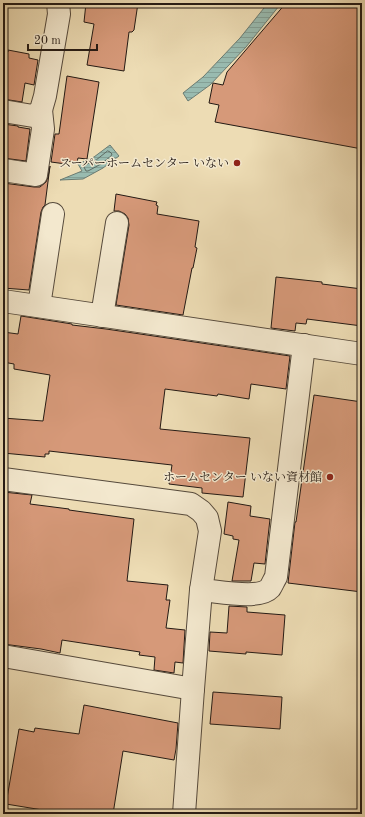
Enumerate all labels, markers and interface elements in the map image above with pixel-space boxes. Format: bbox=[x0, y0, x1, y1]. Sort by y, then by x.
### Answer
scale bar bbox=[28, 26, 97, 52]
text: 20 m bbox=[34, 35, 61, 47]
place label: スーパーホームセンター いない bbox=[59, 157, 229, 170]
marker: スーパーホームセンター いない bbox=[232, 158, 242, 168]
place label: ホームセンター いない資材館 bbox=[163, 470, 322, 484]
marker: ホームセンター いない資材館 bbox=[325, 472, 335, 482]

